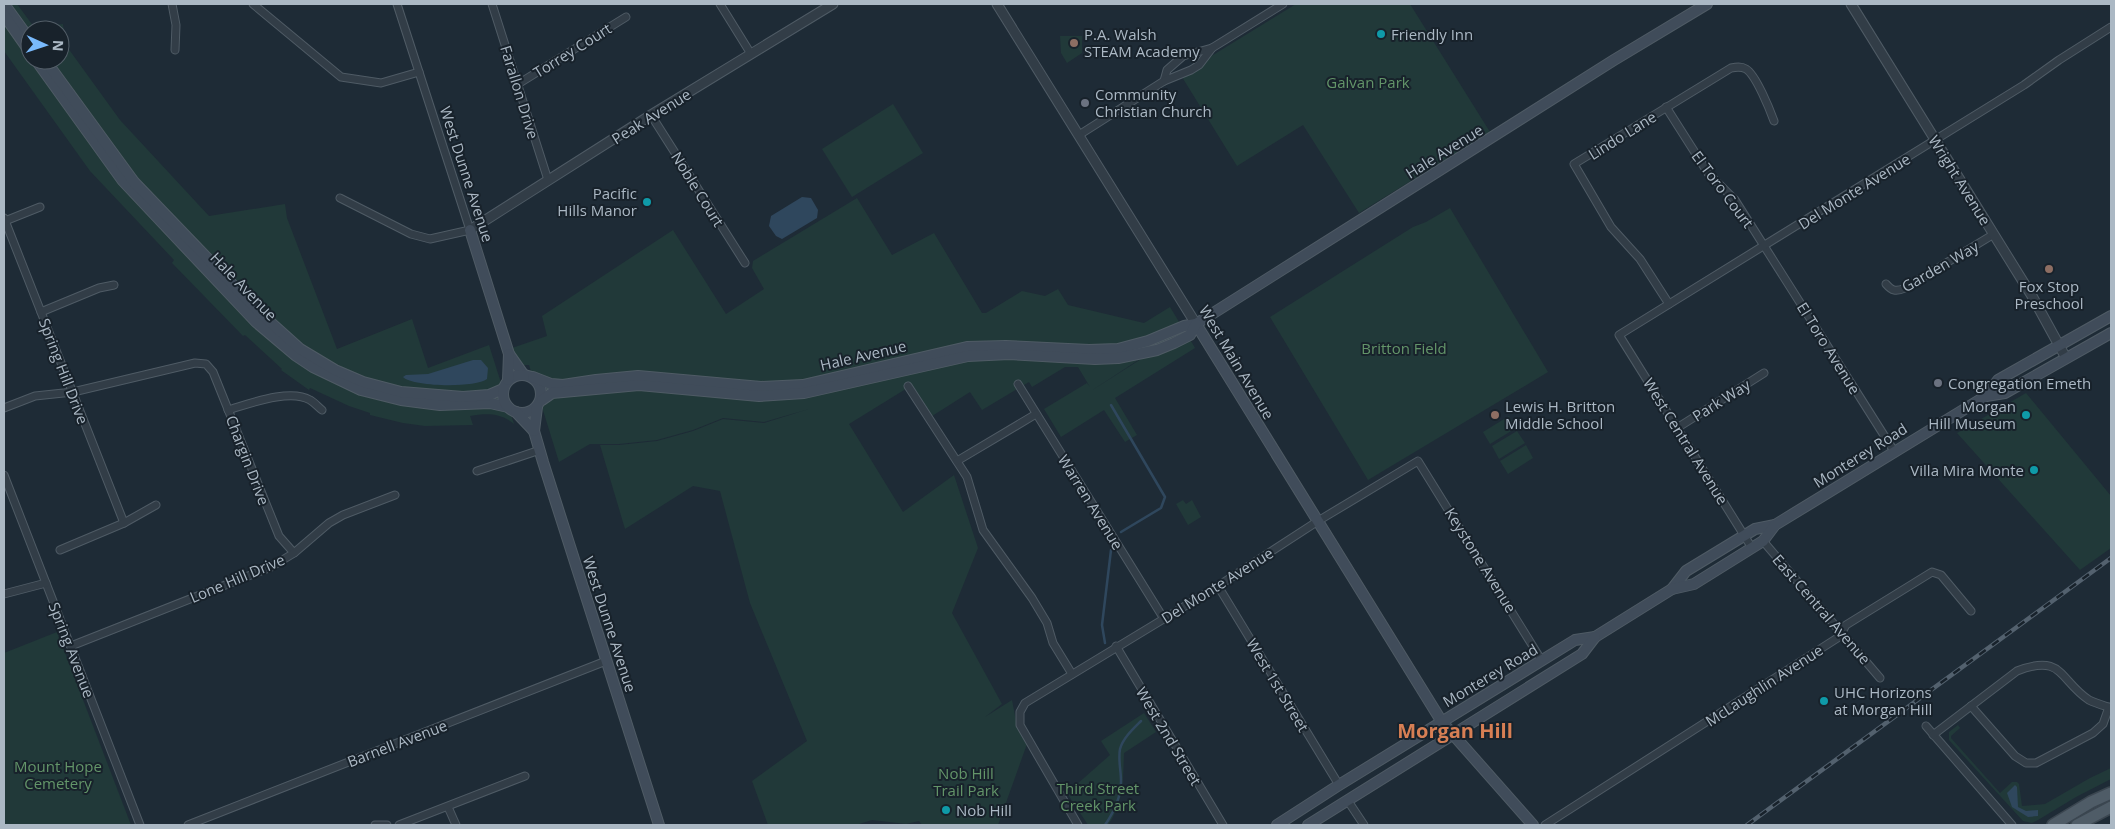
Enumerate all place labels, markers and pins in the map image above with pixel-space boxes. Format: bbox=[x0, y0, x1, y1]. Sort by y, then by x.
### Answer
place label: P.A. Walsh STEAM Academy bbox=[1084, 24, 1200, 61]
place label: Friendly Inn bbox=[1391, 24, 1473, 44]
marker: Friendly Inn bbox=[1375, 28, 1387, 40]
marker: P.A. Walsh STEAM Academy bbox=[1068, 37, 1080, 49]
place label: Community Christian Church bbox=[1095, 84, 1212, 121]
marker: Community Christian Church bbox=[1079, 97, 1091, 109]
place label: Pacific Hills Manor bbox=[557, 183, 637, 220]
marker: Pacific Hills Manor bbox=[641, 196, 653, 208]
marker: Fox Stop Preschool bbox=[2043, 263, 2055, 275]
place label: Fox Stop Preschool bbox=[2015, 276, 2083, 313]
place label: Congregation Emeth bbox=[1948, 373, 2091, 393]
marker: Congregation Emeth bbox=[1932, 377, 1944, 389]
place label: Lewis H. Britton Middle School bbox=[1505, 396, 1615, 433]
place label: Morgan Hill Museum bbox=[1928, 396, 2016, 433]
marker: Lewis H. Britton Middle School bbox=[1489, 409, 1501, 421]
marker: Morgan Hill Museum bbox=[2020, 409, 2032, 421]
place label: Villa Mira Monte bbox=[1910, 460, 2024, 480]
marker: Villa Mira Monte bbox=[2028, 464, 2040, 476]
place label: UHC Horizons at Morgan Hill bbox=[1834, 682, 1932, 719]
marker: UHC Horizons at Morgan Hill bbox=[1818, 695, 1830, 707]
place label: Nob Hill bbox=[956, 800, 1012, 820]
marker: Nob Hill bbox=[940, 804, 952, 816]

